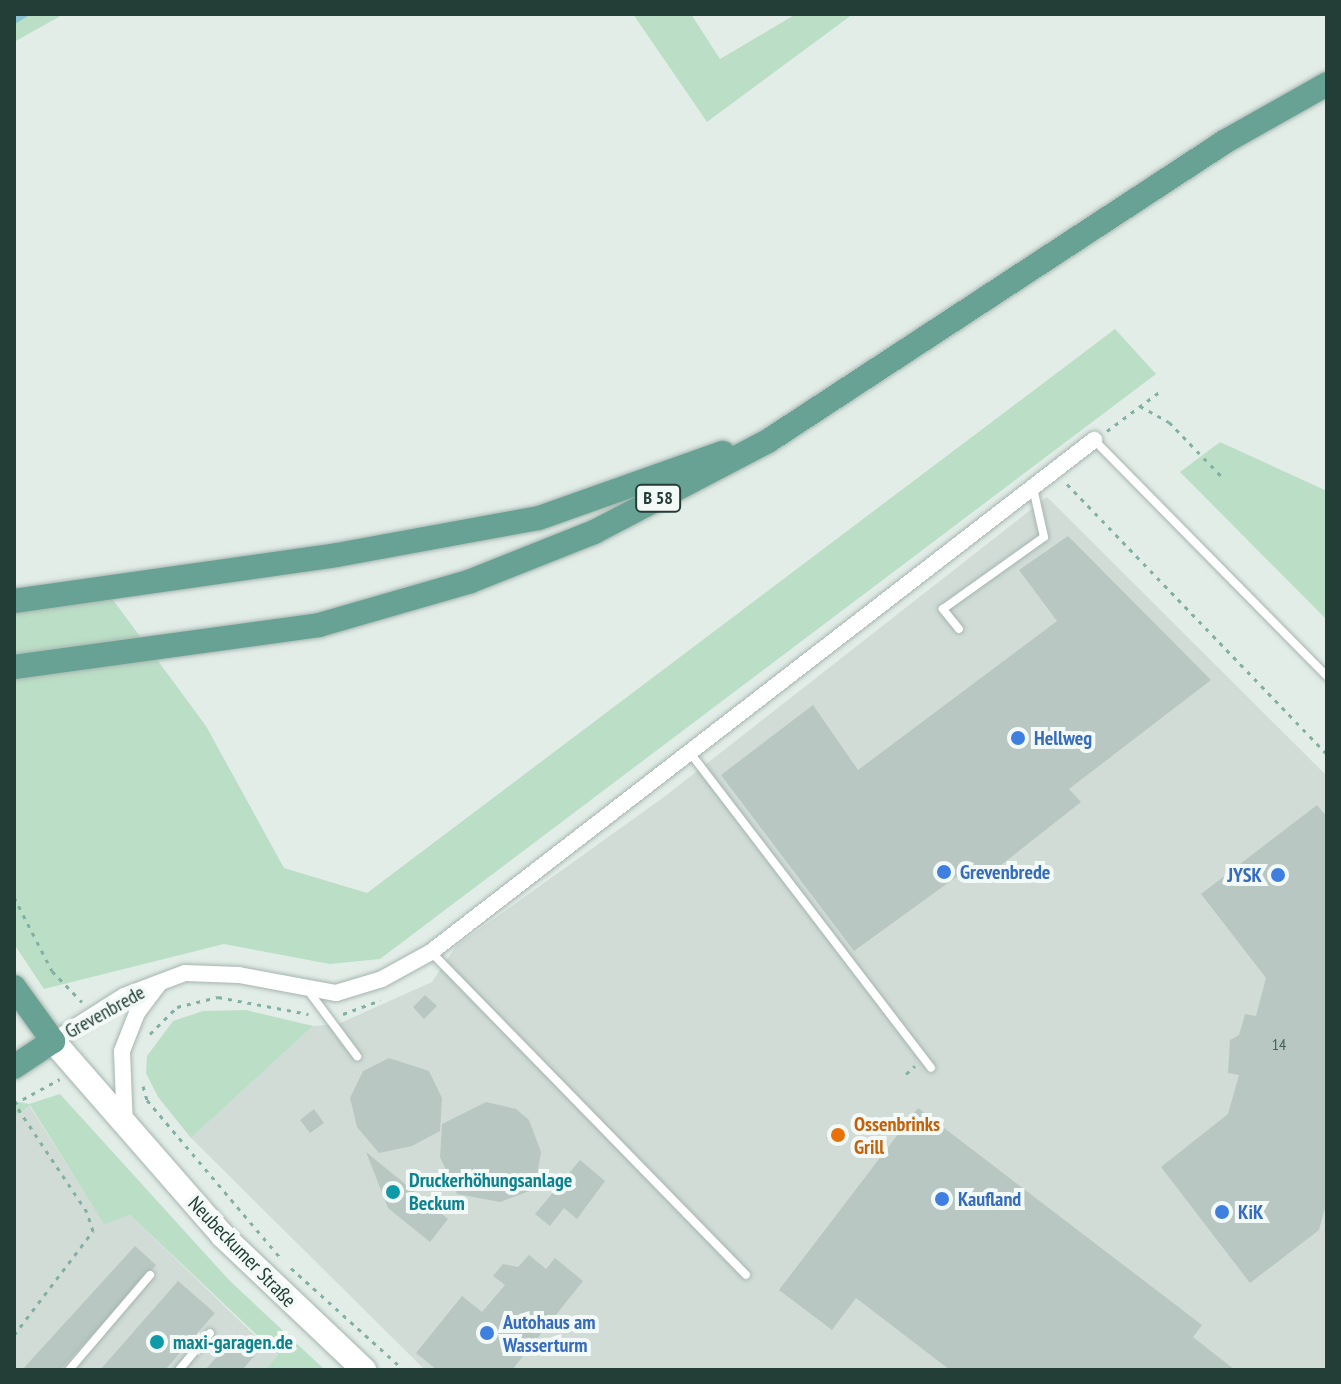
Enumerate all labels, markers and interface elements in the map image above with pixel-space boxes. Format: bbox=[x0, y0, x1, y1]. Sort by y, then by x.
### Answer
road number: B 58 bbox=[634, 484, 682, 512]
place label: Hellweg bbox=[1034, 726, 1092, 750]
marker: Hellweg bbox=[1009, 729, 1027, 747]
place label: Grevenbrede bbox=[960, 860, 1050, 884]
marker: Grevenbrede bbox=[935, 863, 953, 881]
place label: JYSK bbox=[1227, 863, 1262, 887]
marker: JYSK bbox=[1269, 866, 1287, 884]
street label: Grevenbrede bbox=[61, 980, 149, 1044]
house number: 14 bbox=[1272, 1034, 1286, 1054]
place label: Ossenbrinks Grill bbox=[854, 1112, 940, 1159]
marker: Ossenbrinks Grill bbox=[829, 1126, 847, 1144]
place label: Druckerhöhungsanlage Beckum bbox=[409, 1168, 572, 1215]
marker: Druckerhöhungsanlage Beckum bbox=[384, 1183, 402, 1201]
place label: Kaufland bbox=[958, 1187, 1021, 1211]
marker: Kaufland bbox=[933, 1190, 951, 1208]
street label: Neubeckumer Straße bbox=[183, 1192, 301, 1312]
place label: KiK bbox=[1238, 1200, 1263, 1224]
marker: KiK bbox=[1213, 1203, 1231, 1221]
place label: Autohaus am Wasserturm bbox=[503, 1310, 595, 1357]
marker: Autohaus am Wasserturm bbox=[478, 1324, 496, 1342]
place label: maxi-garagen.de bbox=[173, 1330, 293, 1354]
marker: maxi-garagen.de bbox=[148, 1333, 166, 1351]

